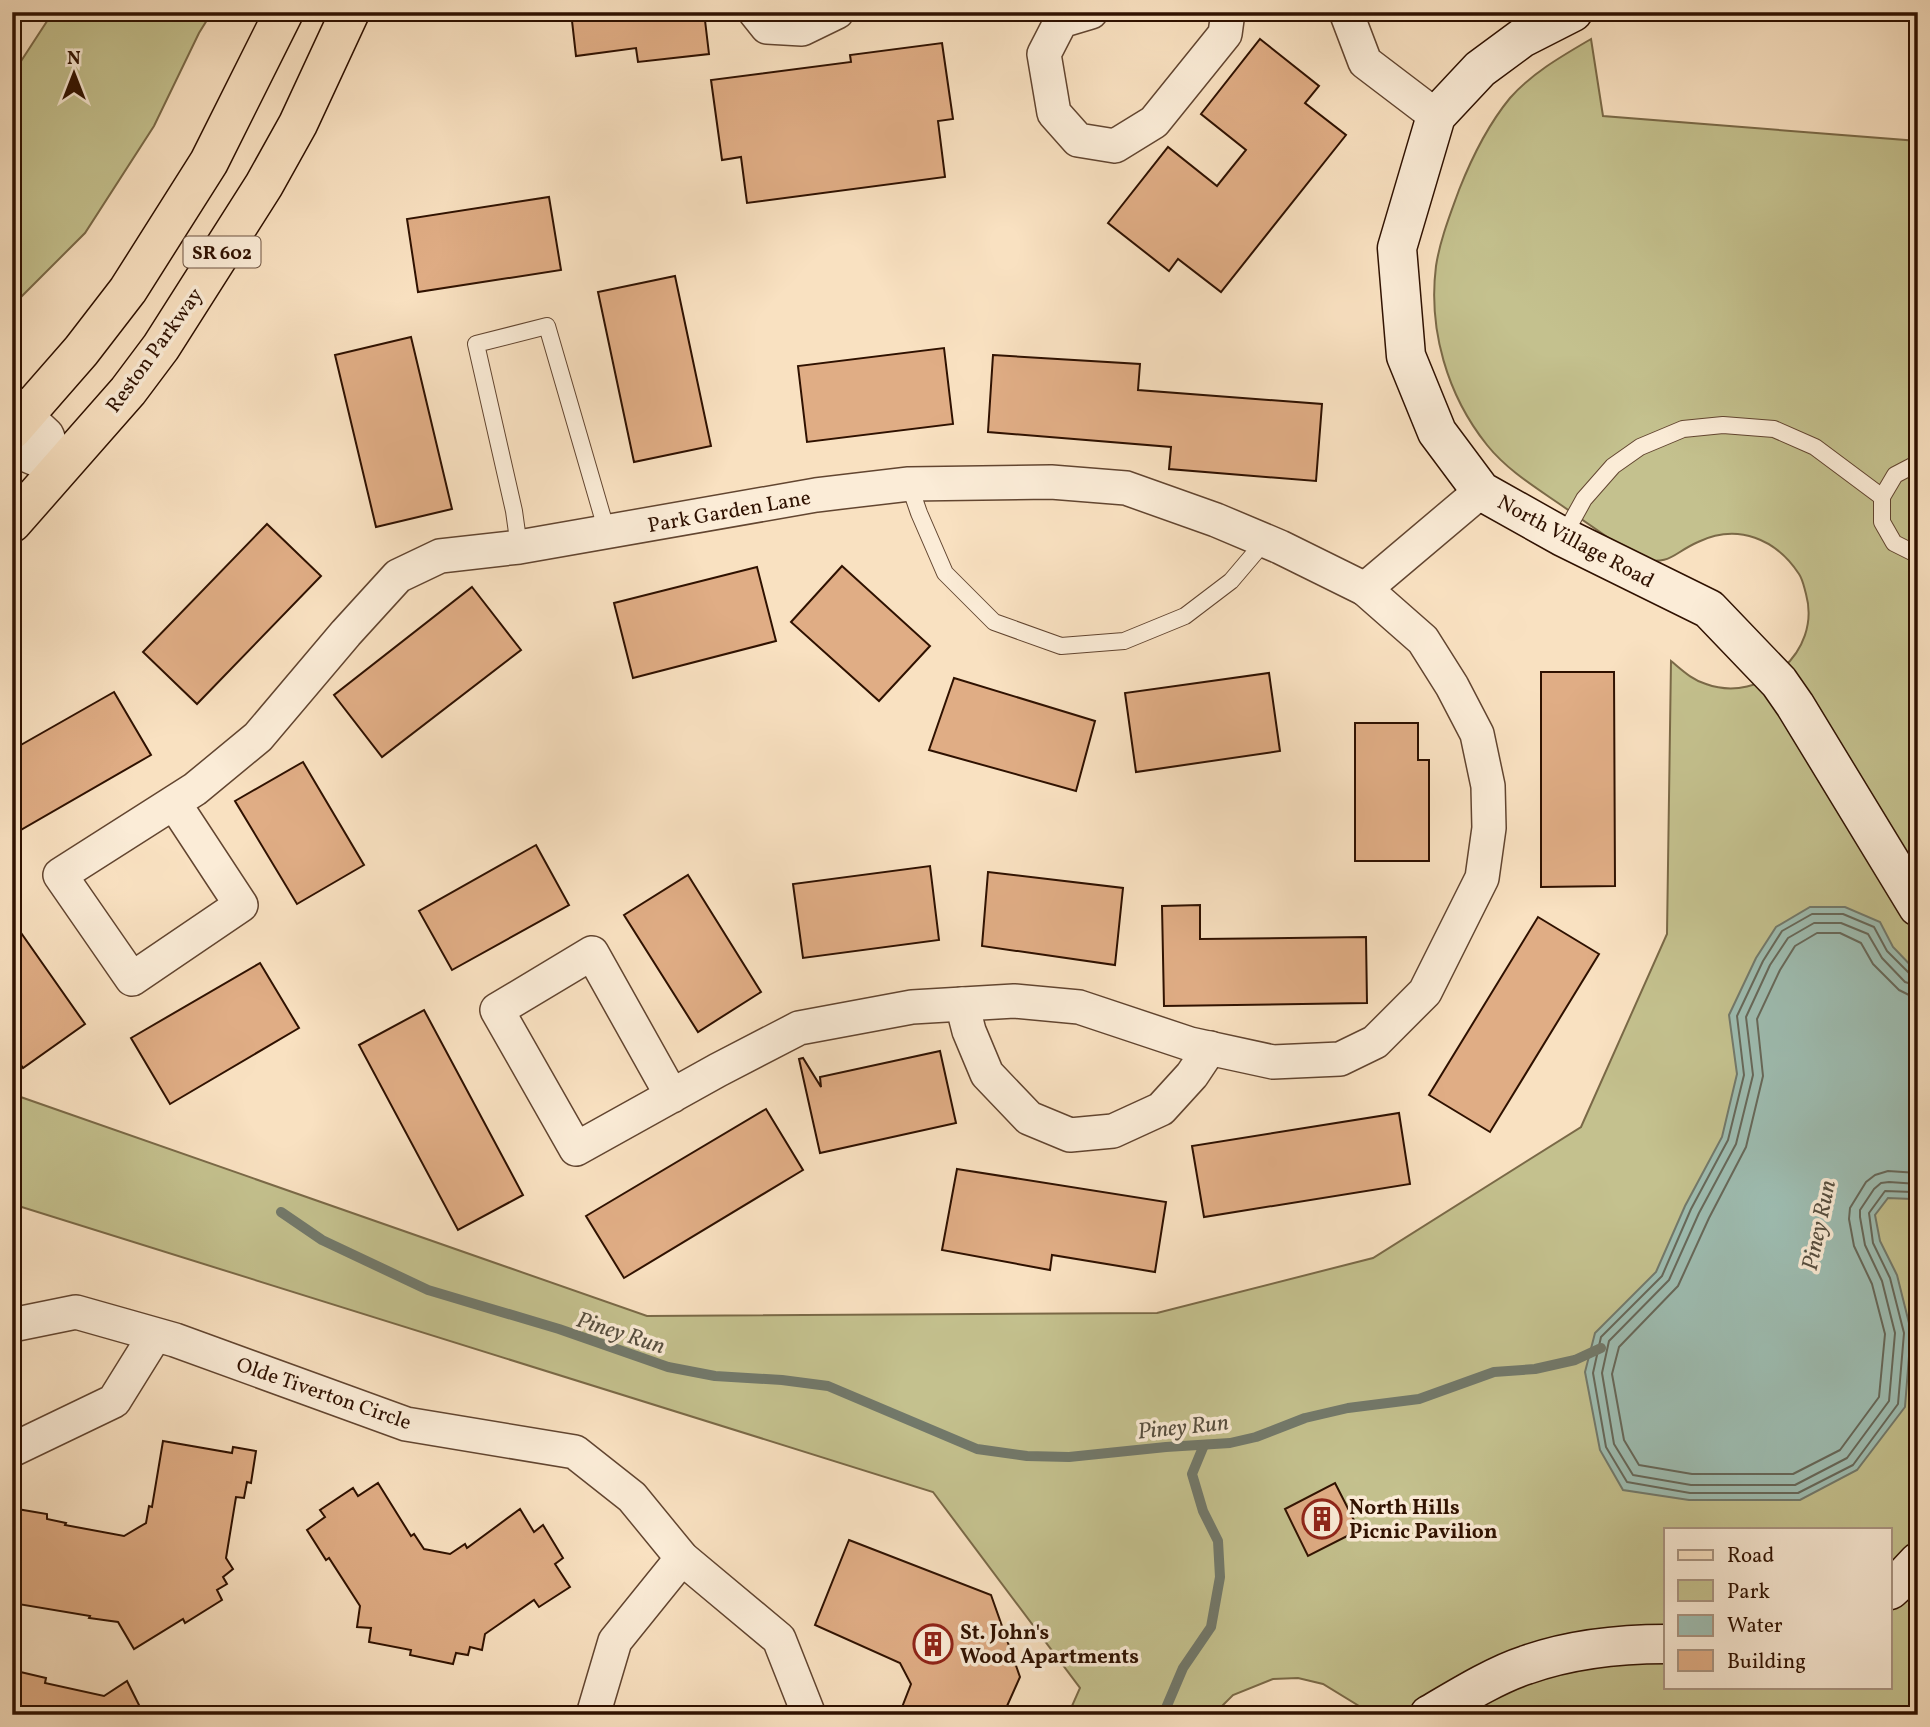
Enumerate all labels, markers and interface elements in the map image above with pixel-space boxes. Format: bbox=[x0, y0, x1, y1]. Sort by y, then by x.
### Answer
north arrow bbox=[38, 38, 108, 108]
text: N bbox=[67, 46, 81, 72]
road number: SR 602 bbox=[184, 236, 260, 268]
street label: Reston Parkway bbox=[100, 282, 211, 419]
street label: Park Garden Lane bbox=[646, 484, 813, 541]
street label: North Village Road bbox=[1492, 489, 1659, 596]
water label: Piney Run bbox=[1795, 1177, 1845, 1273]
water label: Piney Run bbox=[572, 1305, 669, 1363]
street label: Olde Tiverton Circle bbox=[232, 1351, 415, 1438]
water label: Piney Run bbox=[1136, 1407, 1230, 1449]
place label: North Hills Picnic Pavilion bbox=[1349, 1494, 1498, 1547]
building icon: North Hills Picnic Pavilion bbox=[1301, 1498, 1343, 1540]
legend bbox=[1664, 1528, 1892, 1688]
text: Road bbox=[1727, 1542, 1774, 1571]
text: Park bbox=[1727, 1578, 1770, 1607]
text: Water bbox=[1727, 1612, 1783, 1641]
place label: St. John's Wood Apartments bbox=[960, 1619, 1139, 1672]
building icon: St. John's Wood Apartments bbox=[912, 1623, 954, 1665]
text: Building bbox=[1727, 1648, 1806, 1677]

